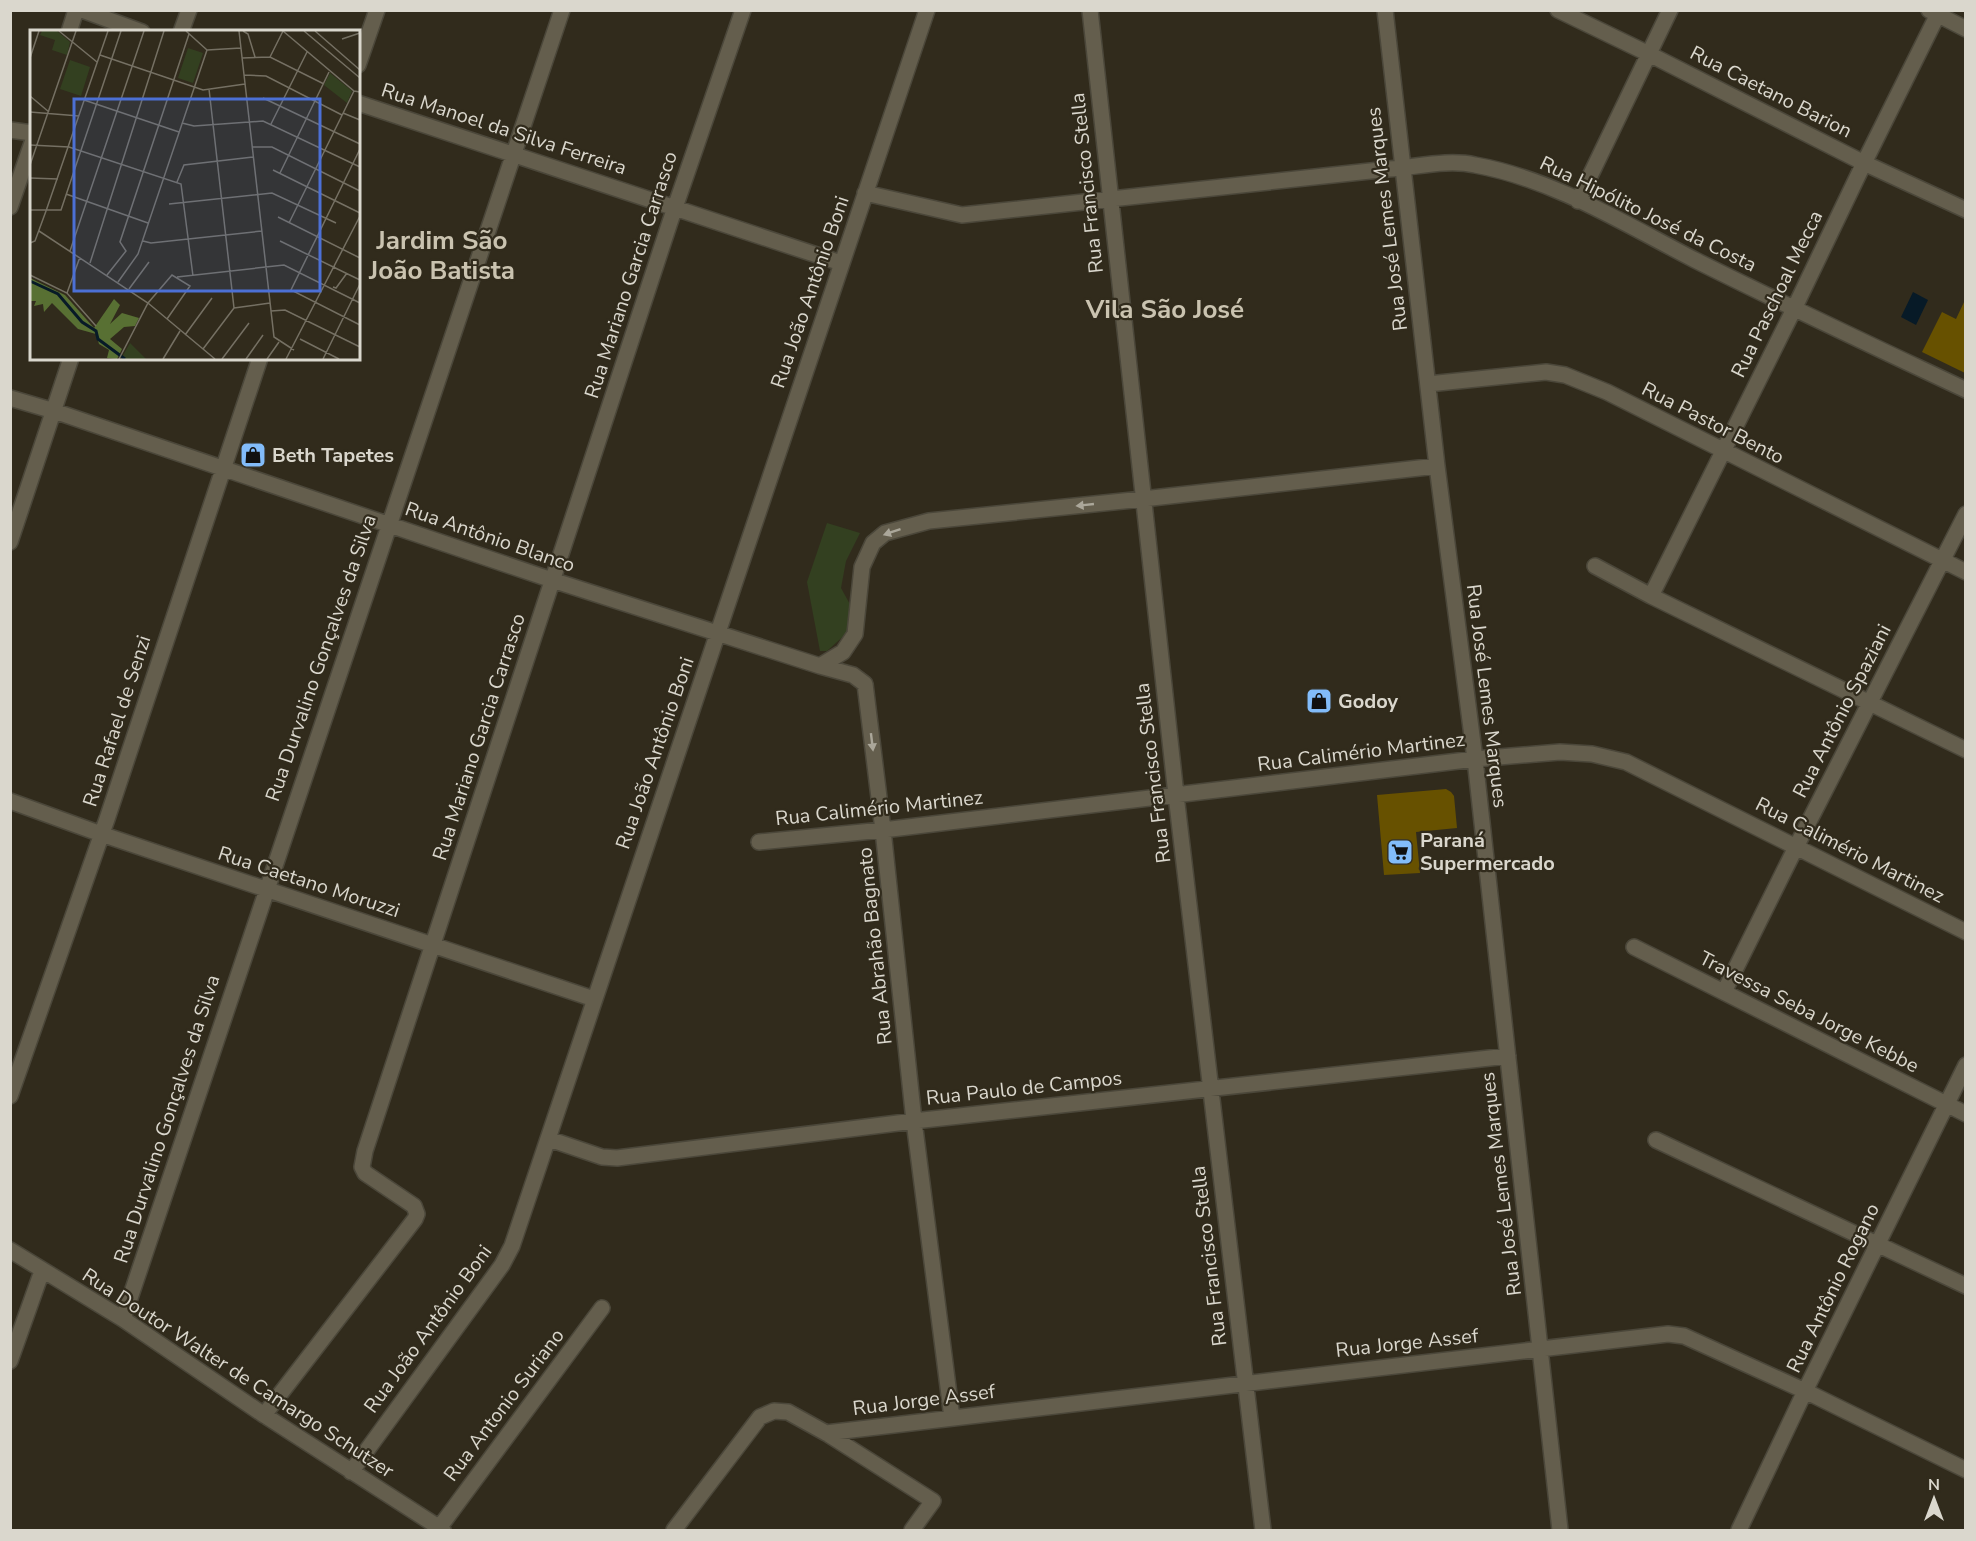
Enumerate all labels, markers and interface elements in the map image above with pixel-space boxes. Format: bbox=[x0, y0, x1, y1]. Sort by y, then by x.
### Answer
inset map bbox=[30, 30, 360, 360]
street label: Rua Caetano Barion bbox=[1685, 39, 1857, 145]
street label: Rua Manoel da Silva Ferreira bbox=[378, 77, 630, 181]
street label: Rua Francisco Stella bbox=[1064, 91, 1110, 275]
street label: Rua José Lemes Marques bbox=[1360, 106, 1414, 332]
street label: Rua Mariano Garcia Carrasco bbox=[578, 148, 684, 402]
street label: Rua Hipólito José da Costa bbox=[1535, 150, 1761, 278]
street label: Rua João Antônio Boni bbox=[764, 192, 856, 392]
street label: Rua Paschoal Mecca bbox=[1725, 206, 1829, 382]
district label: Jardim São João Batista bbox=[368, 223, 515, 288]
district label: Vila São José bbox=[1085, 292, 1244, 327]
street label: Rua Pastor Bento bbox=[1637, 375, 1789, 471]
shop icon: Beth Tapetes bbox=[238, 440, 268, 470]
place label: Beth Tapetes bbox=[272, 442, 394, 469]
street label: Rua Antônio Blanco bbox=[401, 495, 579, 579]
one-way arrow bbox=[1075, 500, 1094, 510]
street label: Rua Durvalino Gonçalves da Silva bbox=[259, 511, 383, 805]
one-way arrow bbox=[883, 527, 901, 537]
street label: Rua José Lemes Marques bbox=[1460, 583, 1514, 809]
street label: Rua Mariano Garcia Carrasco bbox=[426, 610, 532, 864]
street label: Rua Antônio Spaziani bbox=[1786, 620, 1898, 802]
street label: Rua Rafael de Senzi bbox=[77, 632, 157, 810]
street label: Rua João Antônio Boni bbox=[609, 653, 701, 853]
street label: Rua Francisco Stella bbox=[1129, 681, 1177, 865]
shop icon: Godoy bbox=[1304, 686, 1334, 716]
place label: Godoy bbox=[1338, 688, 1399, 715]
street label: Rua Calimério Martinez bbox=[1256, 726, 1466, 778]
one-way arrow bbox=[867, 733, 877, 752]
street label: Rua Calimério Martinez bbox=[774, 784, 984, 832]
street label: Rua Calimério Martinez bbox=[1751, 791, 1949, 909]
place label: Paraná Supermercado bbox=[1420, 827, 1555, 877]
supermarket icon: Paraná Supermercado bbox=[1385, 837, 1415, 867]
street label: Rua Caetano Moruzzi bbox=[215, 840, 403, 924]
street label: Rua Abrahão Bagnato bbox=[851, 846, 899, 1046]
street label: Travessa Seba Jorge Kebbe bbox=[1695, 945, 1923, 1079]
street label: Rua Durvalino Gonçalves da Silva bbox=[108, 971, 226, 1267]
street label: Rua Paulo de Campos bbox=[925, 1064, 1123, 1112]
street label: Rua José Lemes Marques bbox=[1474, 1071, 1528, 1297]
street label: Rua Francisco Stella bbox=[1185, 1164, 1233, 1348]
street label: Rua Antônio Rogano bbox=[1780, 1199, 1886, 1377]
street label: Rua João Antônio Boni bbox=[358, 1239, 498, 1419]
street label: Rua Doutor Walter de Camargo Schutzer bbox=[77, 1262, 399, 1484]
street label: Rua Jorge Assef bbox=[1334, 1322, 1480, 1364]
street label: Rua Antonio Suriano bbox=[438, 1323, 570, 1487]
street label: Rua Jorge Assef bbox=[851, 1378, 997, 1422]
north arrow bbox=[1904, 1469, 1964, 1529]
text: N bbox=[1928, 1474, 1940, 1496]

